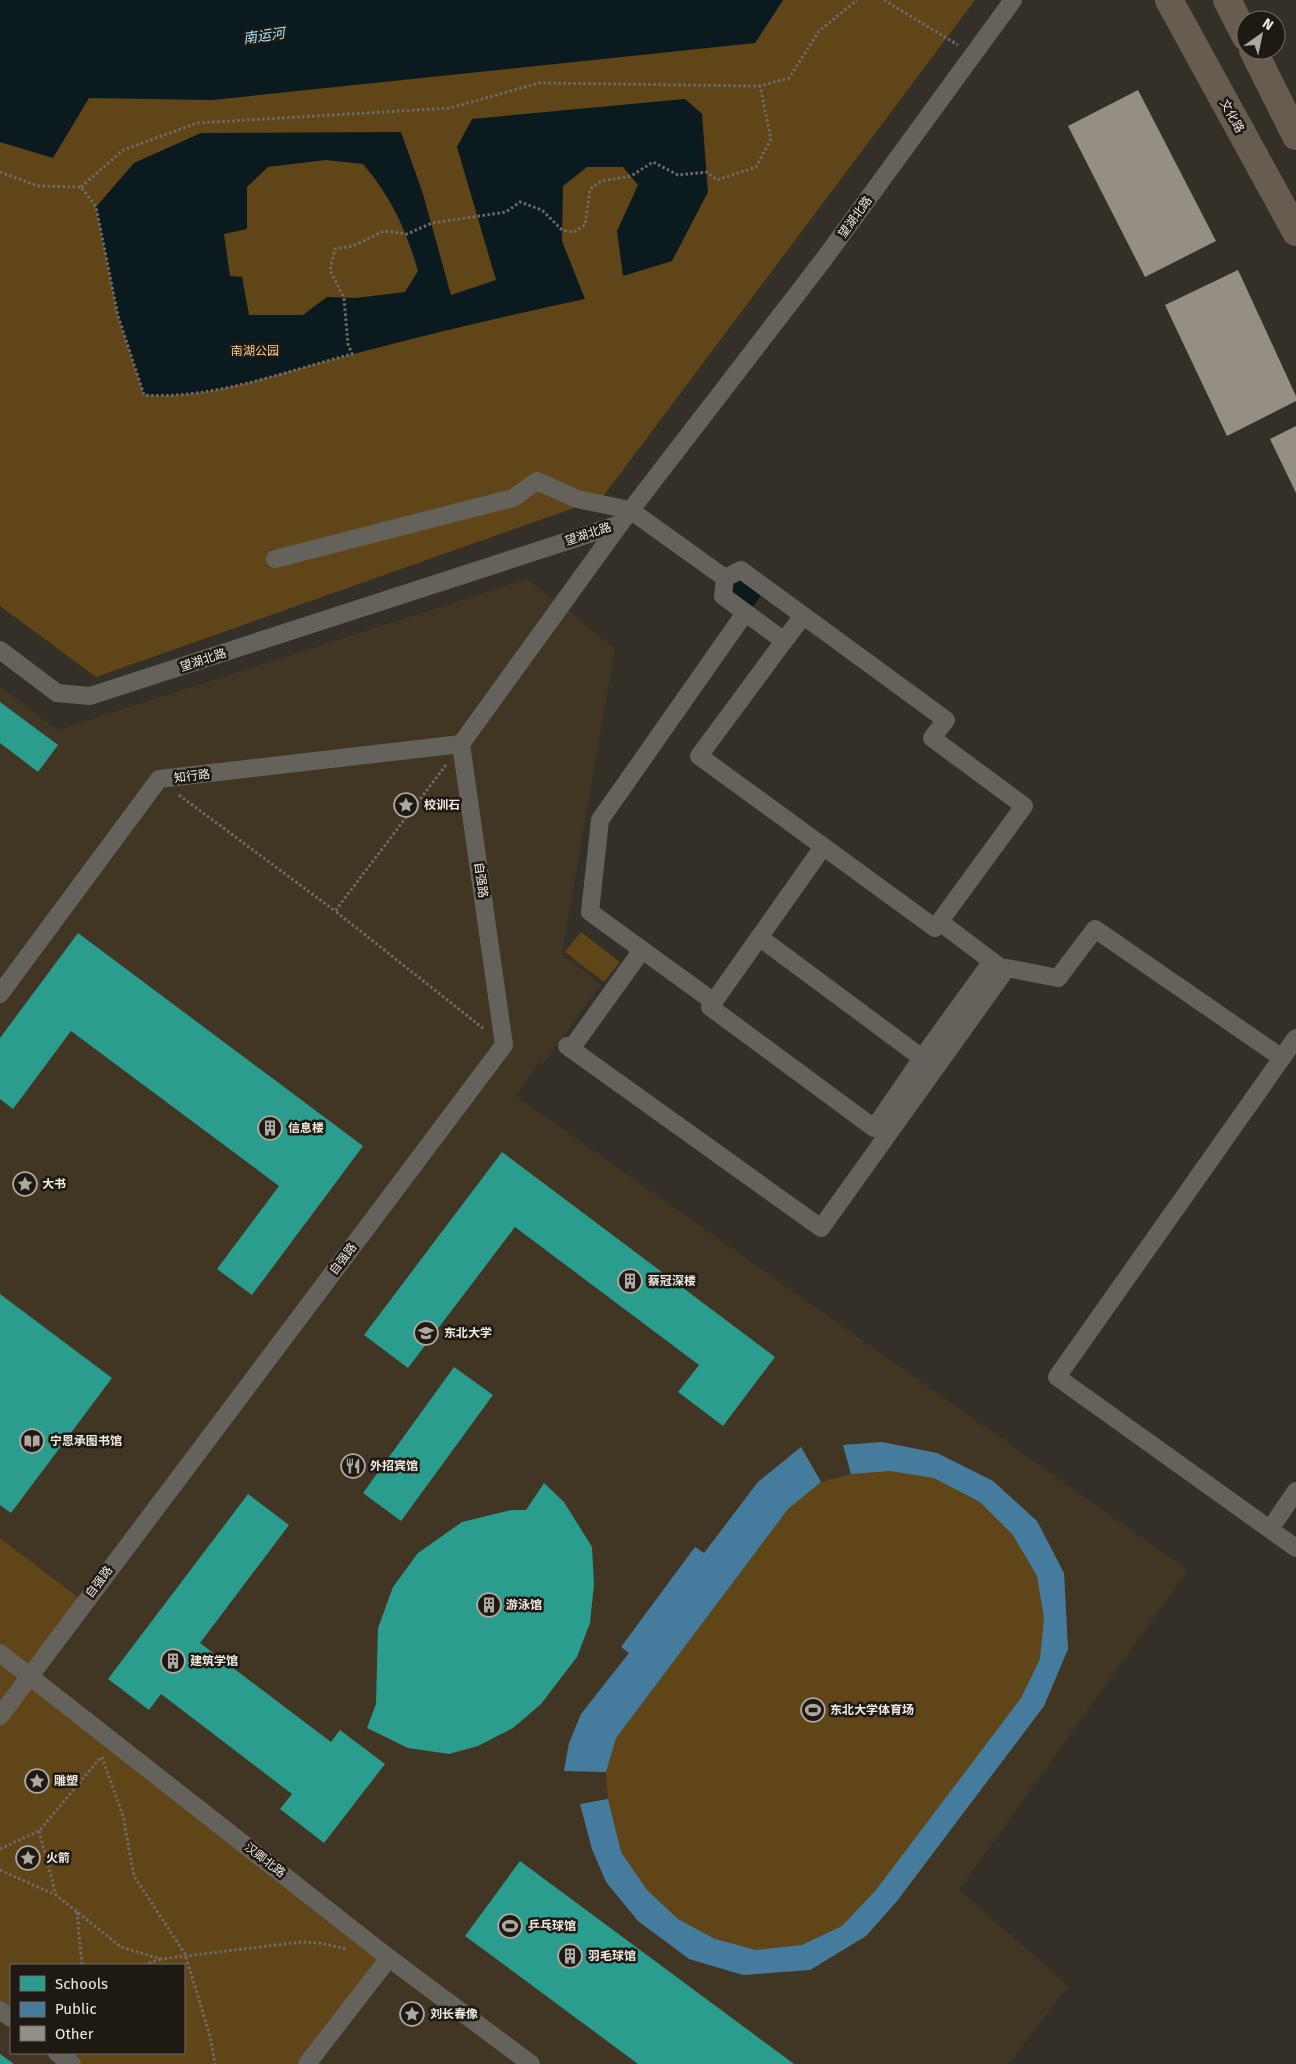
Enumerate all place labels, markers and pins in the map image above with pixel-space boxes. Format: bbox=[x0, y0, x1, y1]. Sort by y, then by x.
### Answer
place icon: 校训石 bbox=[393, 792, 419, 818]
place label: 校训石 bbox=[424, 798, 460, 812]
building icon: 信息楼 bbox=[257, 1115, 283, 1141]
place label: 信息楼 bbox=[288, 1121, 324, 1135]
place icon: 大书 bbox=[12, 1171, 38, 1197]
place label: 大书 bbox=[42, 1177, 66, 1191]
building icon: 蔡冠深楼 bbox=[617, 1268, 643, 1294]
place label: 蔡冠深楼 bbox=[648, 1274, 696, 1288]
school or university icon: 东北大学 bbox=[413, 1320, 439, 1346]
place label: 东北大学 bbox=[444, 1326, 492, 1340]
library icon: 宁恩承图书馆 bbox=[19, 1428, 45, 1454]
place label: 宁恩承图书馆 bbox=[50, 1434, 122, 1448]
restaurant icon: 外招宾馆 bbox=[340, 1453, 366, 1479]
place label: 外招宾馆 bbox=[370, 1459, 418, 1473]
building icon: 游泳馆 bbox=[476, 1592, 502, 1618]
place label: 游泳馆 bbox=[506, 1598, 542, 1612]
building icon: 建筑学馆 bbox=[160, 1648, 186, 1674]
place label: 建筑学馆 bbox=[190, 1654, 238, 1668]
sports icon: 东北大学体育场 bbox=[800, 1697, 826, 1723]
place label: 东北大学体育场 bbox=[830, 1703, 914, 1717]
place icon: 雕塑 bbox=[24, 1768, 50, 1794]
place label: 雕塑 bbox=[54, 1774, 78, 1788]
place icon: 火箭 bbox=[15, 1845, 41, 1871]
place label: 火箭 bbox=[46, 1851, 70, 1865]
sports icon: 乒乓球馆 bbox=[497, 1913, 523, 1939]
place label: 乒乓球馆 bbox=[528, 1919, 576, 1933]
building icon: 羽毛球馆 bbox=[557, 1943, 583, 1969]
place label: 羽毛球馆 bbox=[588, 1949, 636, 1963]
place icon: 刘长春像 bbox=[399, 2001, 425, 2027]
place label: 刘长春像 bbox=[430, 2007, 478, 2021]

